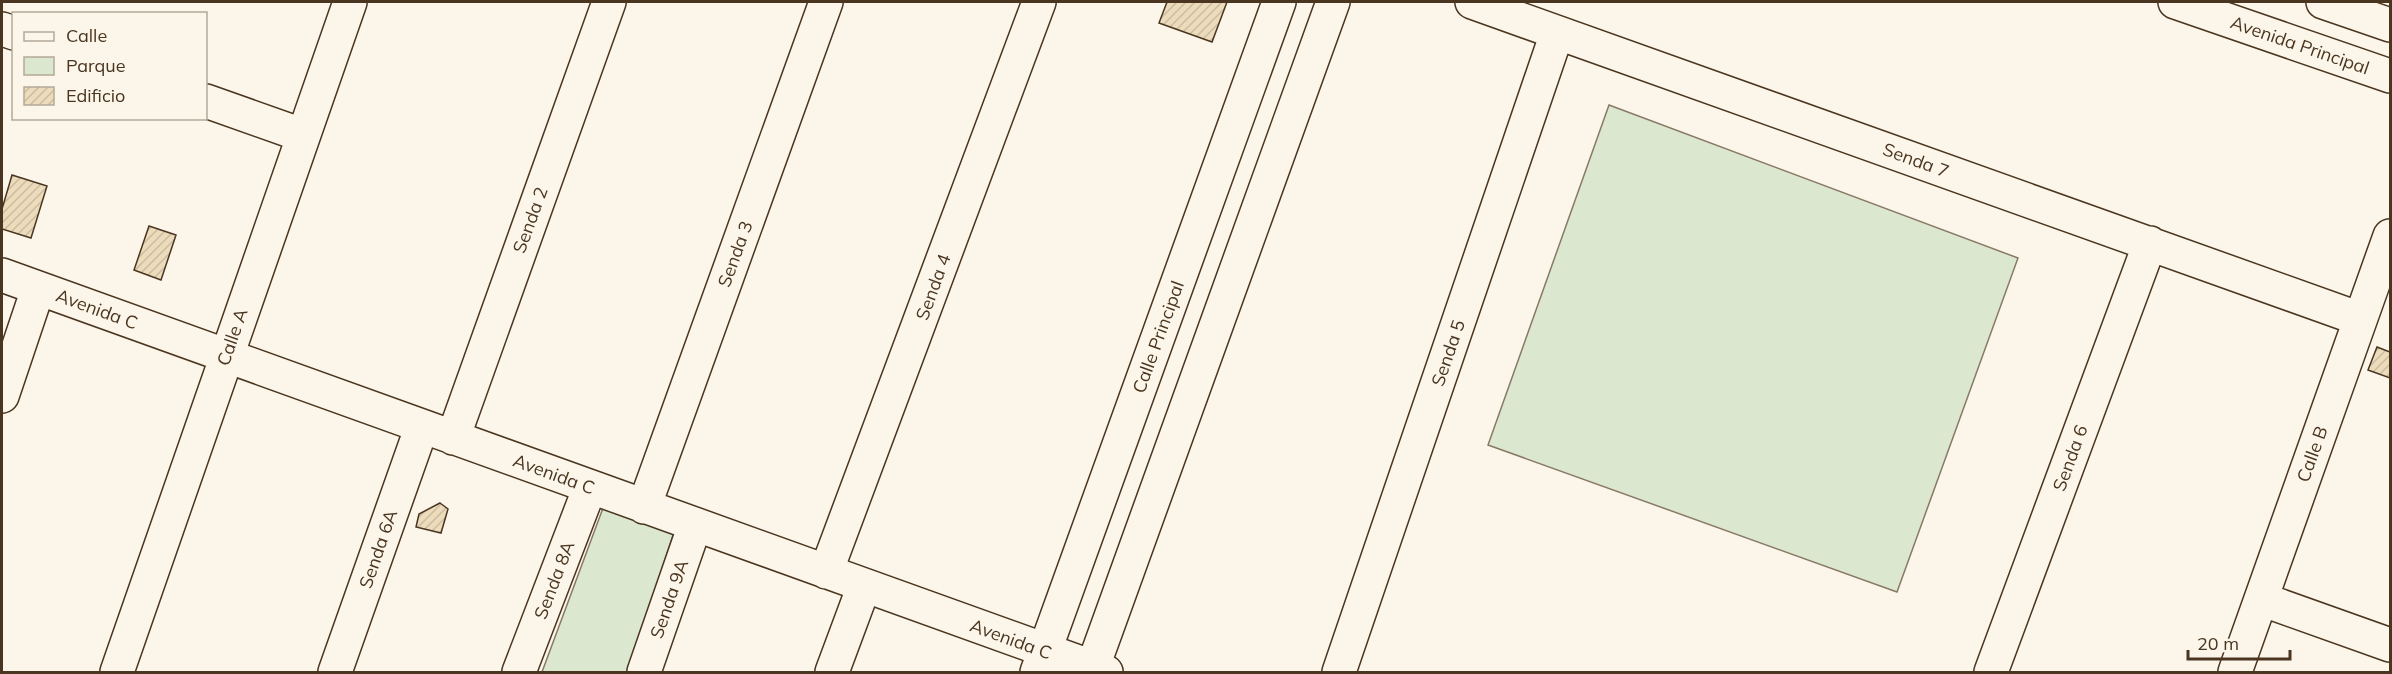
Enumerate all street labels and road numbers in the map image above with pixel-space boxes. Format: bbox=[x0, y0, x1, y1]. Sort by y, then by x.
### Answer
street label: Avenida Principal bbox=[2228, 11, 2372, 79]
street label: Senda 7 bbox=[1880, 137, 1952, 183]
street label: Senda 2 bbox=[507, 184, 553, 256]
street label: Senda 3 bbox=[712, 218, 758, 290]
street label: Senda 4 bbox=[910, 251, 956, 323]
street label: Calle Principal bbox=[1127, 278, 1189, 396]
street label: Avenida C bbox=[53, 284, 141, 334]
street label: Calle A bbox=[212, 305, 252, 369]
street label: Senda 5 bbox=[1426, 317, 1470, 389]
street label: Senda 6 bbox=[2047, 422, 2093, 494]
street label: Calle B bbox=[2291, 423, 2333, 485]
street label: Avenida C bbox=[510, 449, 598, 499]
street label: Senda 6A bbox=[354, 507, 402, 591]
street label: Senda 8A bbox=[529, 538, 579, 622]
street label: Senda 9A bbox=[645, 557, 693, 641]
street label: Avenida C bbox=[967, 614, 1055, 664]

